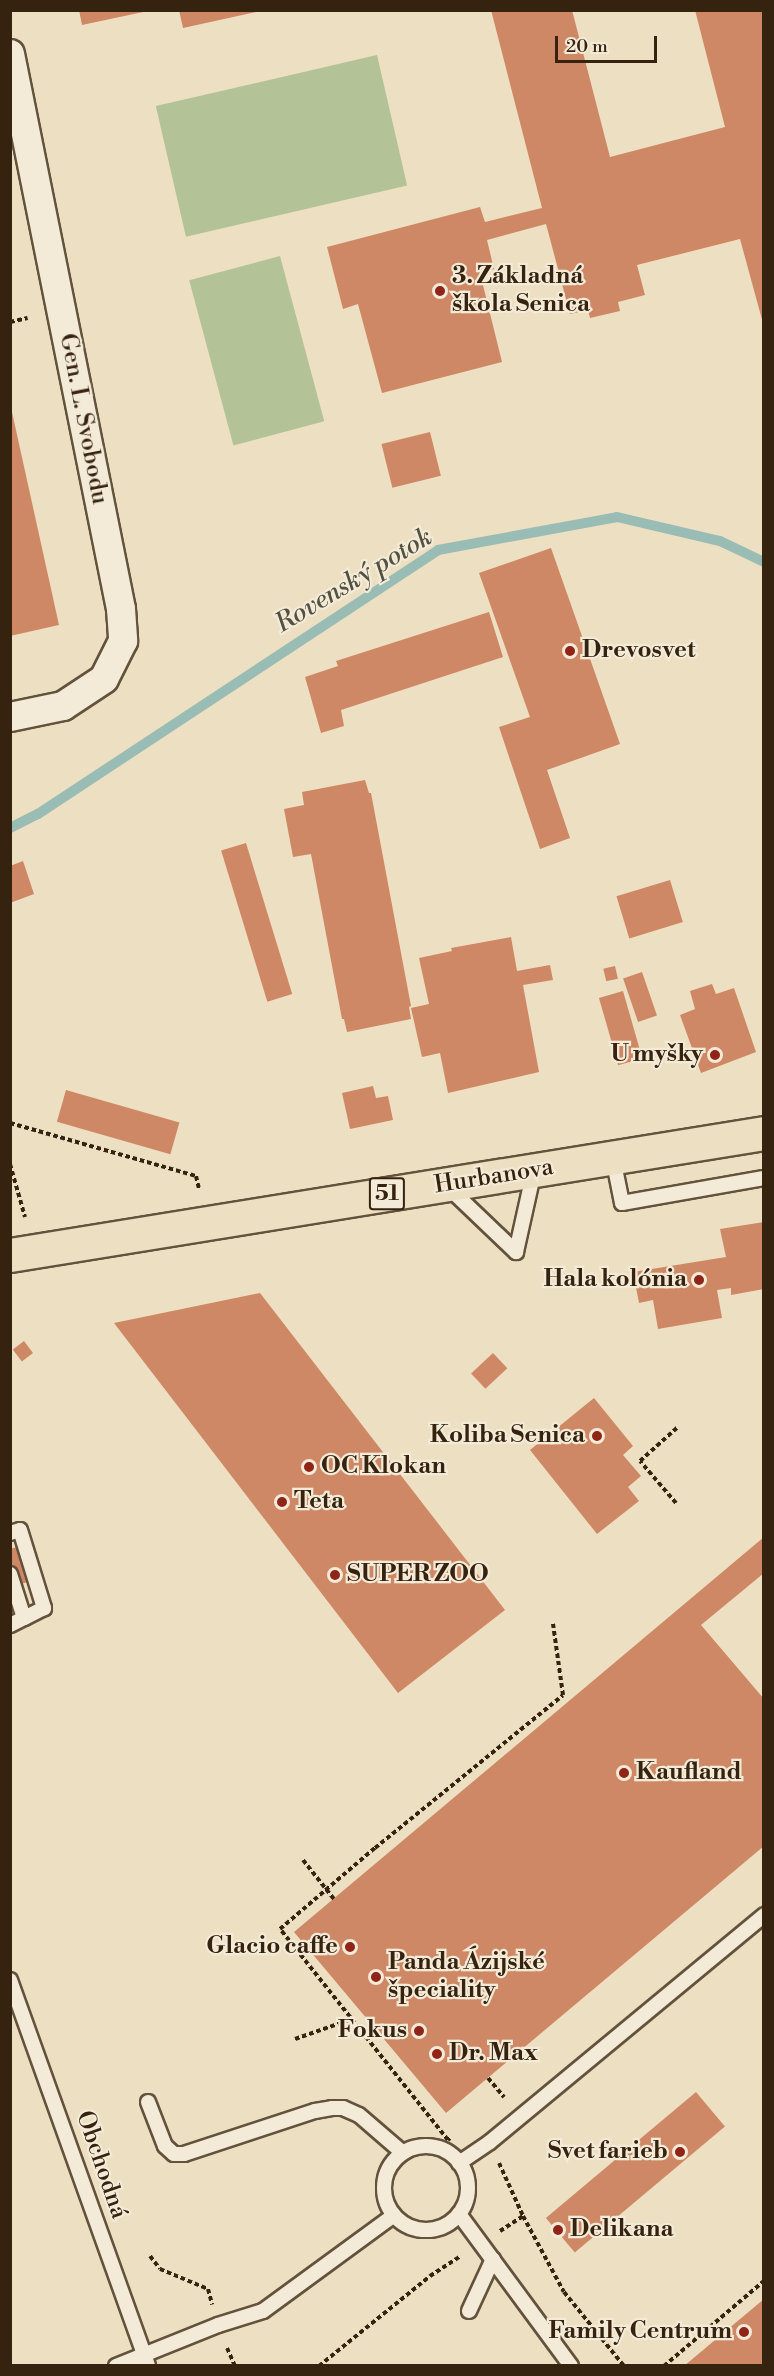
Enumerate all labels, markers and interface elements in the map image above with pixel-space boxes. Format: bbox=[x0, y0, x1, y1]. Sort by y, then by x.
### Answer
scale bar bbox=[558, 24, 660, 62]
text: 20 m bbox=[566, 35, 608, 58]
place label: 3. Základná škola Senica bbox=[452, 263, 590, 319]
marker: 3. Základná škola Senica bbox=[433, 284, 447, 298]
street label: Gen. L. Svobodu bbox=[52, 331, 114, 507]
water label: Rovenský potok bbox=[270, 522, 438, 640]
place label: Drevosvet bbox=[582, 637, 695, 665]
marker: Drevosvet bbox=[563, 644, 577, 658]
place label: U myšky bbox=[610, 1041, 703, 1069]
marker: U myšky bbox=[708, 1048, 722, 1062]
street label: Hurbanova bbox=[432, 1153, 556, 1201]
road number: 51 bbox=[368, 1175, 406, 1213]
place label: Hala kolónia bbox=[543, 1266, 687, 1294]
marker: Hala kolónia bbox=[692, 1273, 706, 1287]
place label: Koliba Senica bbox=[430, 1422, 585, 1450]
marker: Koliba Senica bbox=[590, 1429, 604, 1443]
place label: OC Klokan bbox=[321, 1453, 446, 1481]
marker: OC Klokan bbox=[302, 1460, 316, 1474]
place label: Teta bbox=[294, 1488, 344, 1516]
marker: Teta bbox=[275, 1495, 289, 1509]
place label: SUPER ZOO bbox=[347, 1561, 489, 1589]
marker: SUPER ZOO bbox=[328, 1568, 342, 1582]
place label: Kaufland bbox=[636, 1759, 742, 1787]
marker: Kaufland bbox=[617, 1766, 631, 1780]
place label: Glacio caffe bbox=[206, 1933, 338, 1961]
marker: Glacio caffe bbox=[343, 1940, 357, 1954]
place label: Panda Ázijské špeciality bbox=[388, 1949, 545, 2005]
marker: Panda Ázijské špeciality bbox=[369, 1970, 383, 1984]
place label: Fokus bbox=[338, 2017, 407, 2045]
marker: Fokus bbox=[412, 2024, 426, 2038]
place label: Dr. Max bbox=[449, 2040, 538, 2068]
marker: Dr. Max bbox=[430, 2047, 444, 2061]
street label: Obchodná bbox=[69, 2107, 133, 2223]
place label: Svet farieb bbox=[548, 2138, 668, 2166]
marker: Svet farieb bbox=[673, 2145, 687, 2159]
place label: Delikana bbox=[570, 2216, 673, 2244]
marker: Delikana bbox=[551, 2223, 565, 2237]
place label: Family Centrum bbox=[548, 2318, 732, 2346]
marker: Family Centrum bbox=[737, 2325, 751, 2339]

